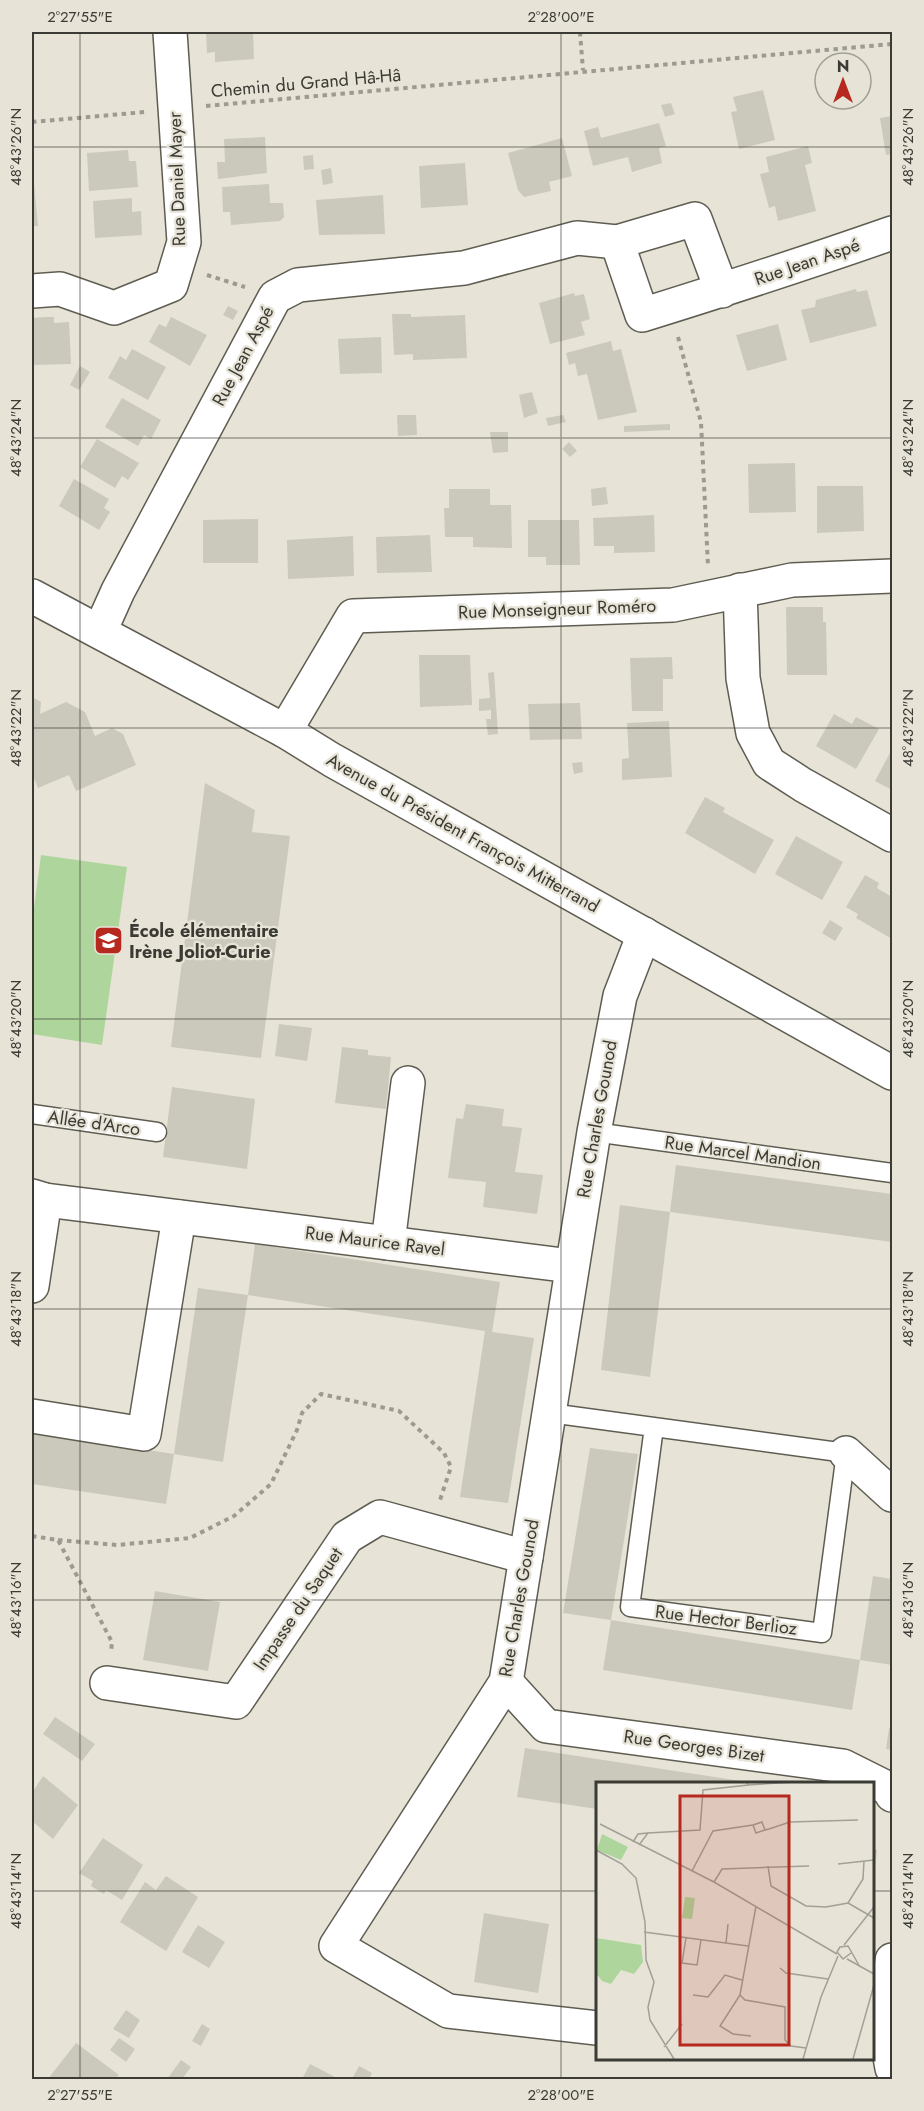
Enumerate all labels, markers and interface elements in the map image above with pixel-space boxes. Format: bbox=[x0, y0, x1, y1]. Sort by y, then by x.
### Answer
text: 2°27'55"E bbox=[47, 6, 113, 28]
text: 2°28'00"E bbox=[528, 6, 594, 28]
north arrow bbox=[813, 51, 873, 111]
text: N bbox=[837, 55, 849, 78]
street label: Chemin du Grand Hâ-Hâ bbox=[210, 62, 402, 104]
text: 48°43'26"N bbox=[5, 108, 27, 186]
text: 48°43'26"N bbox=[897, 108, 919, 186]
street label: Rue Daniel Mayer bbox=[162, 111, 192, 247]
street label: Rue Jean Aspé bbox=[751, 232, 863, 292]
street label: Rue Jean Aspé bbox=[206, 301, 280, 411]
text: 48°43'24"N bbox=[5, 399, 27, 477]
text: 48°43'24"N bbox=[897, 399, 919, 477]
street label: Rue Monseigneur Roméro bbox=[457, 593, 657, 625]
text: 48°43'22"N bbox=[5, 689, 27, 767]
text: 48°43'22"N bbox=[897, 689, 919, 767]
street label: Avenue du Président François Mitterrand bbox=[322, 747, 604, 919]
place label: École élémentaire Irène Joliot-Curie bbox=[129, 918, 279, 965]
school or university icon: École élémentaire Irène Joliot-Curie bbox=[92, 925, 124, 957]
text: 48°43'20"N bbox=[5, 980, 27, 1058]
text: 48°43'20"N bbox=[897, 980, 919, 1058]
street label: Rue Charles Gounod bbox=[570, 1038, 624, 1200]
street label: Allée d'Arco bbox=[46, 1104, 142, 1142]
street label: Rue Marcel Mandion bbox=[663, 1129, 823, 1177]
street label: Rue Maurice Ravel bbox=[304, 1220, 446, 1262]
text: 48°43'18"N bbox=[5, 1271, 27, 1347]
text: 48°43'18"N bbox=[897, 1271, 919, 1347]
street label: Rue Charles Gounod bbox=[492, 1517, 546, 1679]
street label: Impasse du Saquet bbox=[247, 1542, 349, 1676]
text: 48°43'16"N bbox=[5, 1562, 27, 1638]
text: 48°43'16"N bbox=[897, 1562, 919, 1638]
street label: Rue Hector Berlioz bbox=[654, 1598, 799, 1642]
street label: Rue Georges Bizet bbox=[622, 1723, 767, 1769]
inset map bbox=[596, 1782, 873, 2060]
text: 48°43'14"N bbox=[5, 1853, 27, 1929]
text: 48°43'14"N bbox=[897, 1853, 919, 1929]
text: 2°27'55"E bbox=[47, 2084, 113, 2106]
text: 2°28'00"E bbox=[528, 2084, 594, 2106]

